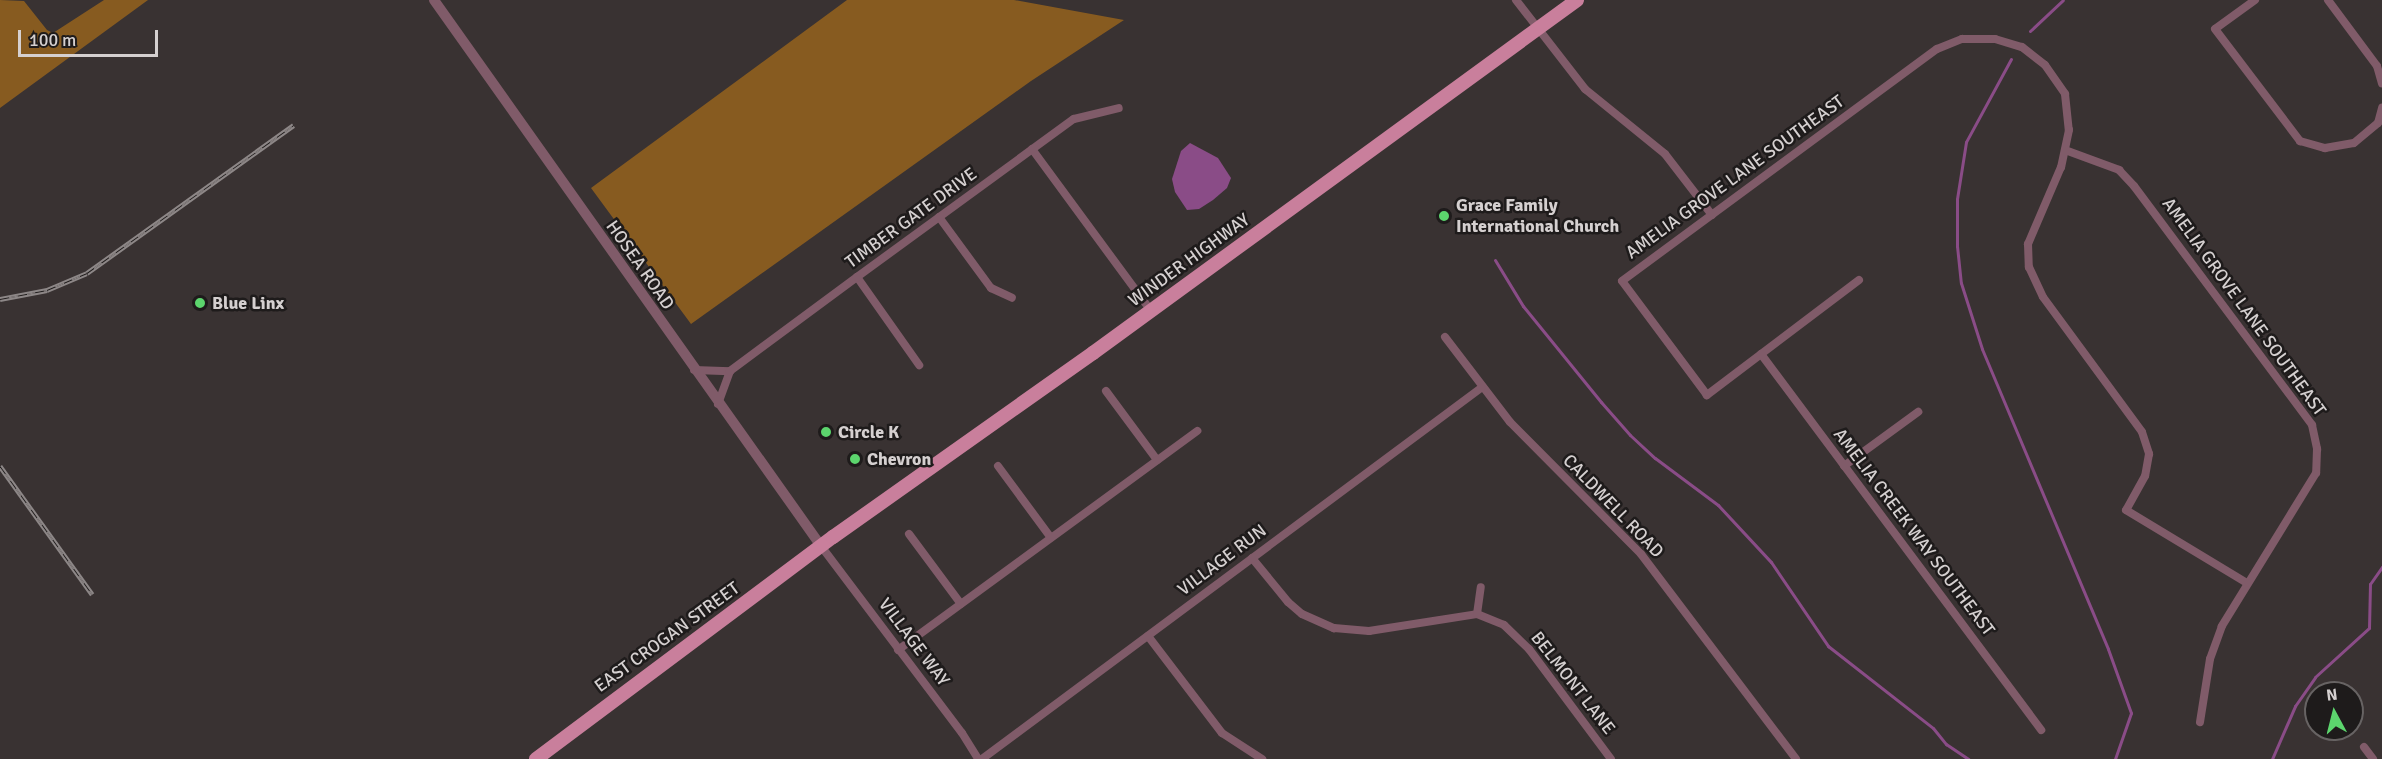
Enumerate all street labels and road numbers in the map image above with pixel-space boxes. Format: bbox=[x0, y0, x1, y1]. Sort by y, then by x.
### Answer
street label: AMELIA GROVE LANE SOUTHEAST bbox=[1622, 91, 1848, 263]
street label: TIMBER GATE DRIVE bbox=[841, 163, 981, 273]
street label: AMELIA GROVE LANE SOUTHEAST bbox=[2158, 194, 2330, 420]
street label: WINDER HIGHWAY bbox=[1124, 209, 1254, 311]
street label: HOSEA ROAD bbox=[601, 216, 679, 314]
street label: AMELIA CREEK WAY SOUTHEAST bbox=[1829, 424, 1999, 640]
street label: CALDWELL ROAD bbox=[1558, 450, 1668, 562]
street label: VILLAGE RUN bbox=[1173, 520, 1271, 600]
street label: EAST CROGAN STREET bbox=[590, 577, 744, 697]
street label: VILLAGE WAY bbox=[874, 594, 954, 690]
street label: BELMONT LANE bbox=[1526, 627, 1620, 739]

